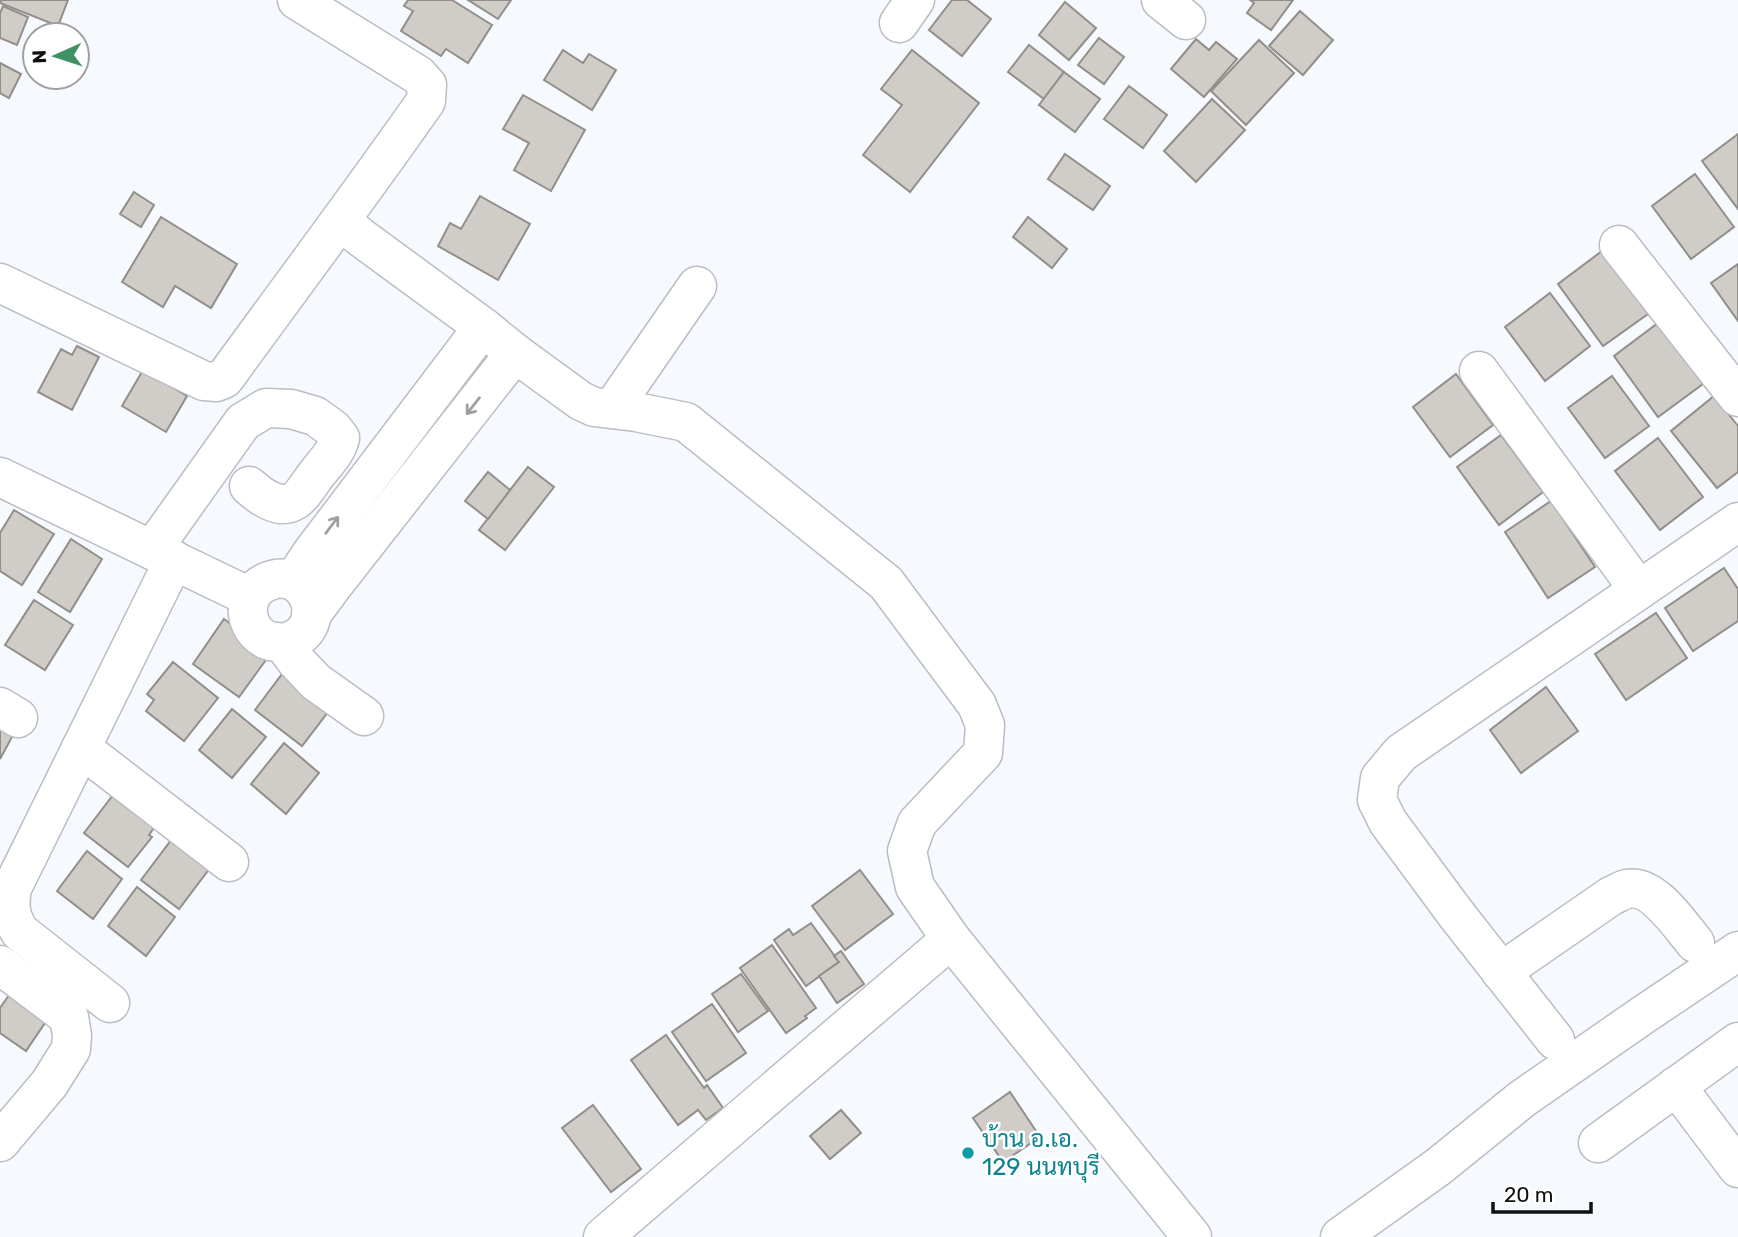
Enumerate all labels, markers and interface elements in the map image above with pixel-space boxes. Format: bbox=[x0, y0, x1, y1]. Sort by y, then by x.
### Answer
north arrow bbox=[21, 21, 91, 91]
text: N bbox=[28, 49, 51, 64]
one-way arrow bbox=[465, 397, 480, 415]
one-way arrow bbox=[325, 516, 340, 535]
place label: บ้าน อ.เอ. 129 นนทบุรี bbox=[982, 1124, 1100, 1183]
marker: บ้าน อ.เอ. 129 นนทบุรี bbox=[960, 1145, 976, 1161]
scale bar bbox=[1493, 1170, 1591, 1214]
text: 20 m bbox=[1504, 1182, 1553, 1207]

